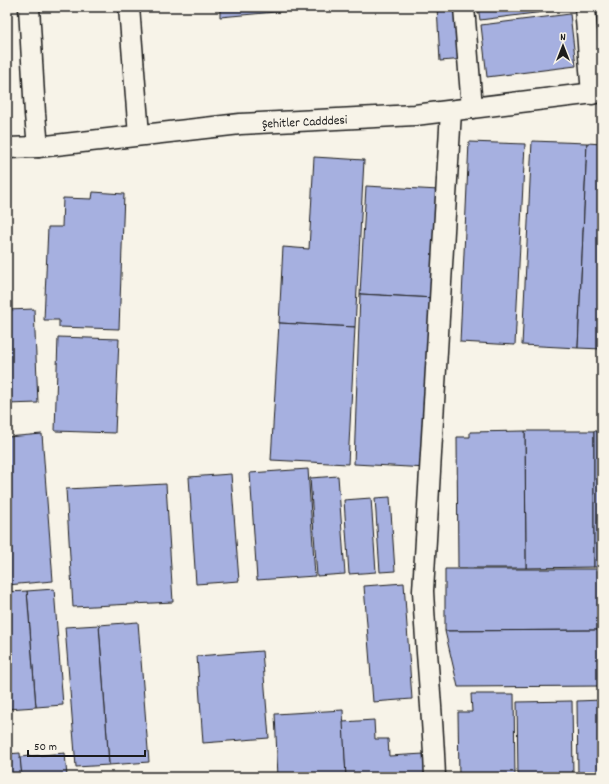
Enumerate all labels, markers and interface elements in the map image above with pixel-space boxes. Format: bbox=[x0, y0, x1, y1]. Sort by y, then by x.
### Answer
north arrow bbox=[543, 26, 583, 66]
text: N bbox=[560, 30, 566, 46]
street label: Şehitler Cadddesi bbox=[262, 111, 348, 135]
scale bar bbox=[28, 732, 145, 758]
text: 50 m bbox=[34, 739, 57, 756]

